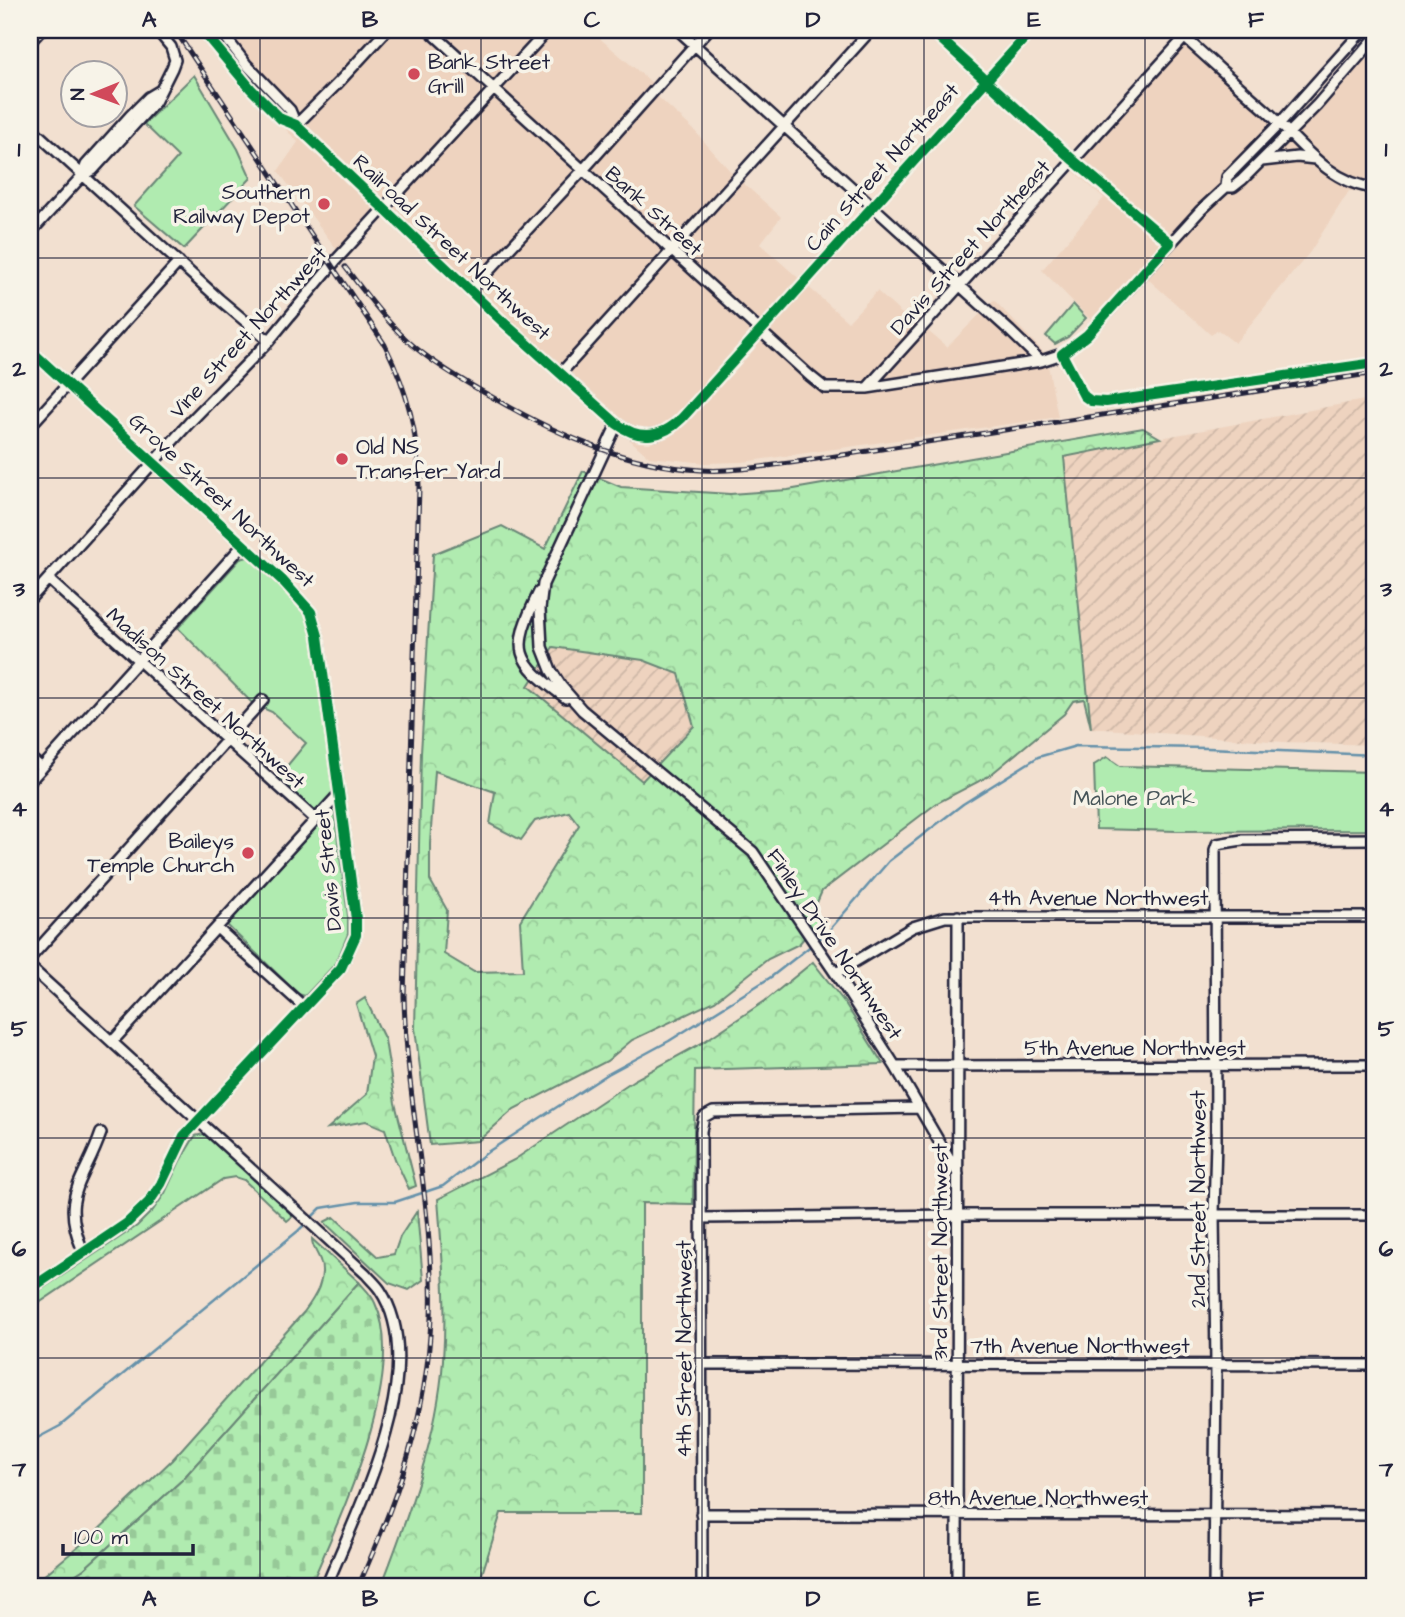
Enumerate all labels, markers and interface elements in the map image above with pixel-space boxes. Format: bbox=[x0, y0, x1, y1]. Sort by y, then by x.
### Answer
text: A bbox=[142, 4, 157, 36]
text: B bbox=[362, 4, 379, 36]
text: C bbox=[584, 4, 601, 36]
text: D bbox=[806, 4, 821, 36]
text: E bbox=[1027, 4, 1041, 36]
text: F bbox=[1248, 4, 1265, 36]
place label: Bank Street Grill bbox=[428, 48, 551, 101]
north arrow bbox=[60, 60, 130, 130]
marker: Bank Street Grill bbox=[406, 66, 422, 82]
street label: Cain Street Northeast bbox=[799, 76, 966, 258]
text: N bbox=[65, 88, 92, 100]
text: 1 bbox=[18, 133, 21, 165]
text: 1 bbox=[1385, 133, 1388, 165]
street label: Railroad Street Northwest bbox=[346, 148, 558, 347]
street label: Davis Street Northeast bbox=[884, 153, 1057, 341]
street label: Bank Street bbox=[599, 160, 709, 263]
place label: Southern Railway Depot bbox=[173, 178, 310, 233]
marker: Southern Railway Depot bbox=[316, 196, 332, 212]
street label: Vine Street Northwest bbox=[163, 240, 334, 425]
text: 2 bbox=[11, 353, 26, 385]
text: 2 bbox=[1378, 353, 1393, 385]
street label: Grove Street Northwest bbox=[122, 406, 321, 595]
place label: Old NS Transfer Yard bbox=[356, 433, 501, 486]
marker: Old NS Transfer Yard bbox=[334, 451, 350, 467]
text: 3 bbox=[12, 573, 25, 605]
text: 3 bbox=[1379, 573, 1392, 605]
street label: Madison Street Northwest bbox=[100, 601, 312, 796]
park label: Malone Park bbox=[1073, 784, 1195, 813]
text: 4 bbox=[11, 793, 27, 825]
text: 4 bbox=[1378, 793, 1394, 825]
street label: Davis Street bbox=[308, 807, 349, 932]
place label: Baileys Temple Church bbox=[87, 827, 235, 881]
street label: Finley Drive Northwest bbox=[758, 843, 910, 1047]
marker: Baileys Temple Church bbox=[240, 845, 256, 861]
street label: 4th Avenue Northwest bbox=[987, 884, 1209, 913]
text: 5 bbox=[11, 1013, 28, 1045]
text: 5 bbox=[1378, 1013, 1395, 1045]
street label: 5th Avenue Northwest bbox=[1024, 1034, 1246, 1063]
street label: 2nd Street Northwest bbox=[1184, 1090, 1213, 1308]
street label: 3rd Street Northwest bbox=[926, 1143, 955, 1361]
text: 6 bbox=[12, 1233, 27, 1265]
text: 6 bbox=[1379, 1233, 1394, 1265]
street label: 4th Street Northwest bbox=[670, 1240, 699, 1458]
street label: 7th Avenue Northwest bbox=[970, 1332, 1190, 1361]
text: 7 bbox=[11, 1453, 27, 1485]
text: 7 bbox=[1378, 1453, 1394, 1485]
street label: 8th Avenue Northwest bbox=[928, 1484, 1149, 1513]
scale bar bbox=[63, 1512, 192, 1556]
text: 100 m bbox=[74, 1523, 129, 1552]
text: A bbox=[142, 1583, 157, 1615]
text: B bbox=[362, 1583, 379, 1615]
text: C bbox=[584, 1583, 601, 1615]
text: D bbox=[806, 1583, 821, 1615]
text: E bbox=[1027, 1583, 1041, 1615]
text: F bbox=[1248, 1583, 1265, 1615]

